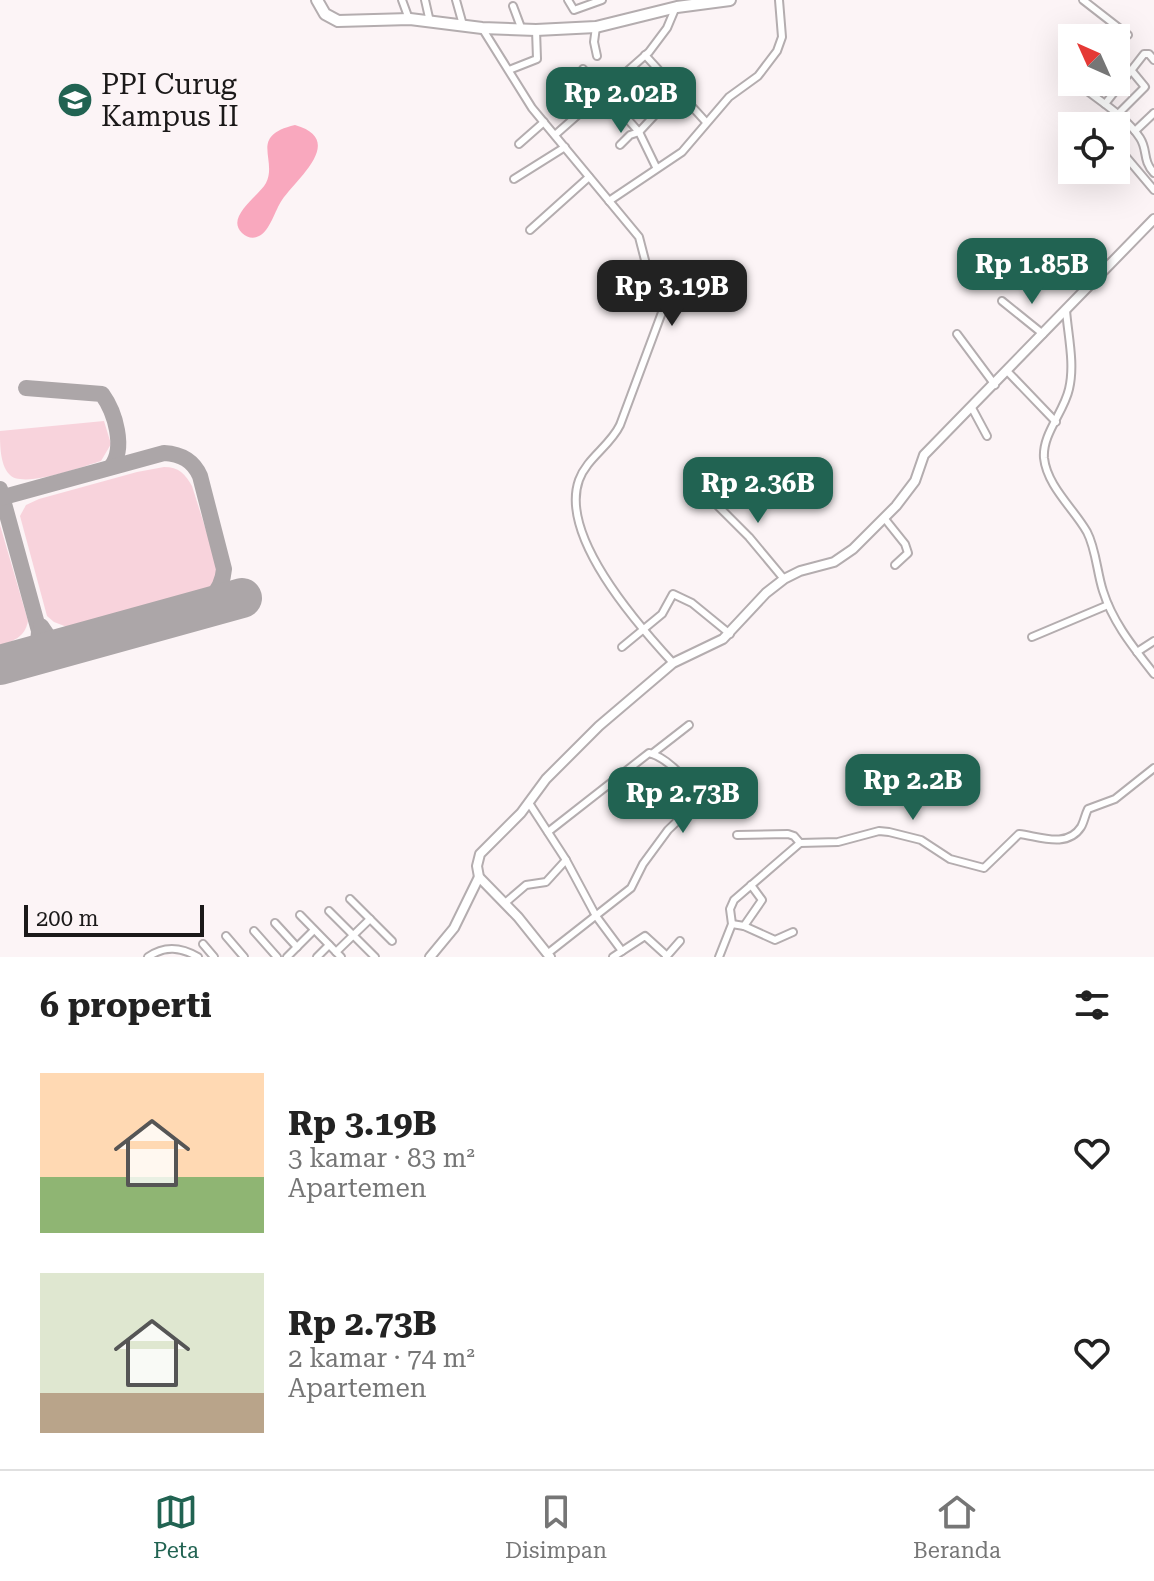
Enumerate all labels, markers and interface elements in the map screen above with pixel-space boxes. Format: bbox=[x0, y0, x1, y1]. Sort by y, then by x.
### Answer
north arrow bbox=[1058, 24, 1130, 96]
map controls bbox=[1058, 24, 1130, 184]
pin: Rp 2.02B bbox=[538, 67, 704, 135]
place label: PPI Curug Kampus II bbox=[101, 68, 239, 133]
text: Rp 2.02B bbox=[564, 78, 678, 108]
school or university icon: PPI Curug Kampus II bbox=[56, 81, 94, 119]
button: locate bbox=[1058, 112, 1130, 184]
pin: Rp 1.85B bbox=[949, 238, 1115, 306]
text: Rp 1.85B bbox=[975, 249, 1089, 279]
pin: Rp 3.19B bbox=[589, 260, 755, 328]
text: Rp 3.19B bbox=[615, 271, 729, 301]
pin: Rp 2.36B bbox=[675, 457, 841, 525]
text: Rp 2.36B bbox=[701, 468, 815, 498]
pin: Rp 2.2B bbox=[839, 754, 987, 822]
text: Rp 2.2B bbox=[863, 765, 963, 795]
pin: Rp 2.73B bbox=[600, 767, 766, 835]
text: Rp 2.73B bbox=[626, 778, 740, 808]
scale bar bbox=[24, 901, 204, 937]
text: 200 m bbox=[36, 906, 99, 931]
icon: filters bbox=[1070, 983, 1114, 1027]
text: 6 properti bbox=[40, 985, 212, 1025]
text: Rp 3.19B bbox=[288, 1103, 437, 1143]
icon: home bbox=[104, 1105, 200, 1201]
icon: heart bbox=[1070, 1131, 1114, 1175]
text: 3 kamar · 83 m² bbox=[288, 1143, 475, 1173]
text: Apartemen bbox=[288, 1173, 426, 1203]
text: Rp 2.73B bbox=[288, 1303, 437, 1343]
icon: home bbox=[104, 1305, 200, 1401]
icon: heart bbox=[1070, 1331, 1114, 1375]
text: 2 kamar · 74 m² bbox=[288, 1343, 475, 1373]
text: Apartemen bbox=[288, 1373, 426, 1403]
tab: Peta bbox=[153, 1490, 199, 1563]
tab: Disimpan bbox=[505, 1490, 607, 1563]
tab: Beranda bbox=[913, 1490, 1001, 1563]

